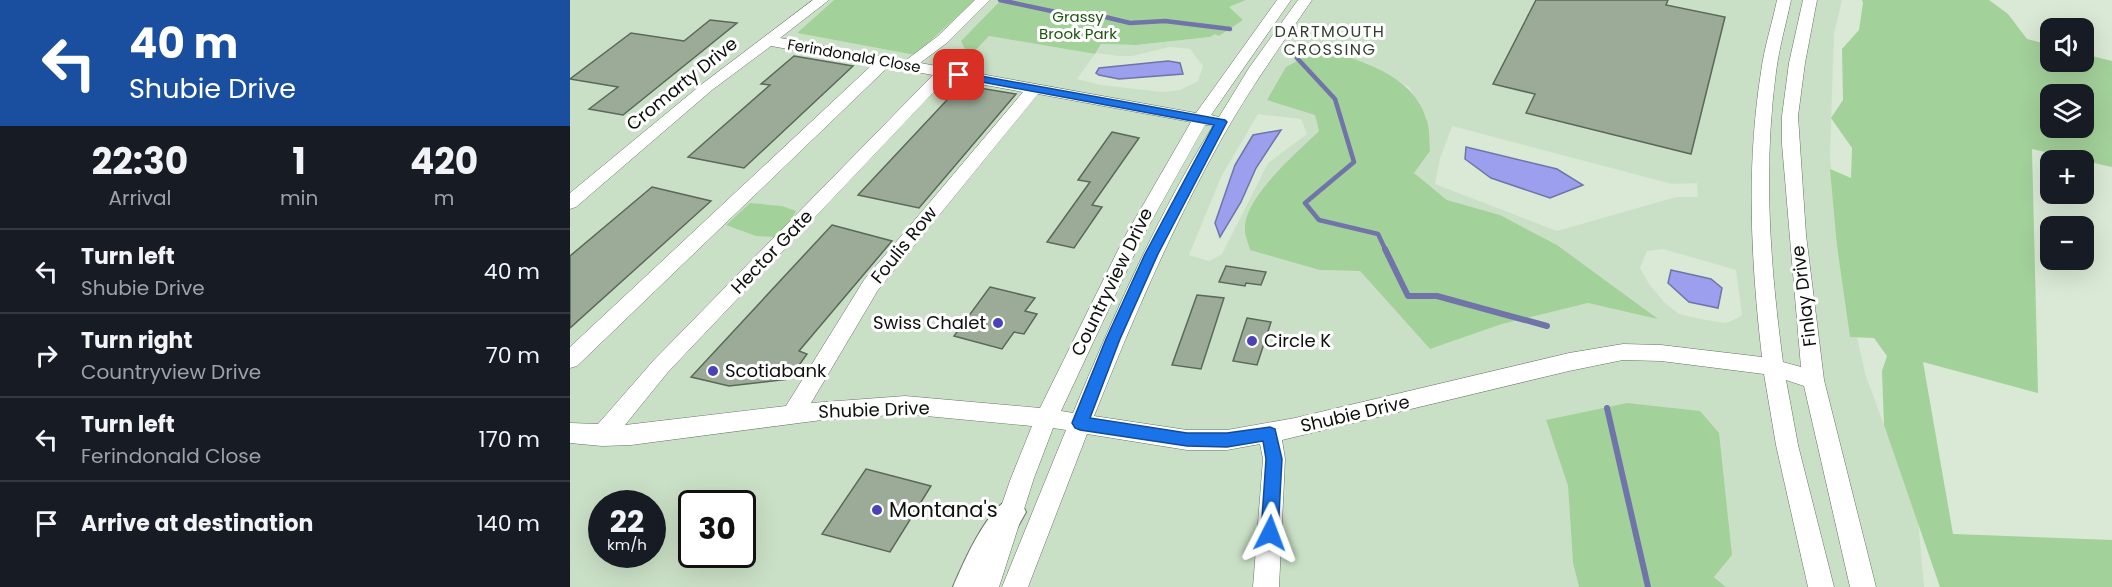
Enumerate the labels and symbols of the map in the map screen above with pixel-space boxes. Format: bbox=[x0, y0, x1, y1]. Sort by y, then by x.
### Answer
park label: Grassy Brook Park bbox=[1039, 6, 1117, 44]
district label: DARTMOUTH CROSSING bbox=[1275, 20, 1385, 61]
street label: Cromarty Drive bbox=[621, 31, 742, 136]
street label: Ferindonald Close bbox=[786, 33, 922, 78]
pin bbox=[933, 49, 984, 100]
street label: Foulis Row bbox=[865, 201, 943, 288]
street label: Countryview Drive bbox=[1065, 203, 1158, 360]
street label: Hector Gate bbox=[725, 204, 818, 299]
street label: Finlay Drive bbox=[1785, 244, 1822, 348]
place label: Swiss Chalet bbox=[873, 310, 986, 335]
marker: Swiss Chalet bbox=[991, 316, 1005, 330]
place label: Circle K bbox=[1264, 328, 1331, 353]
marker: Circle K bbox=[1245, 334, 1259, 348]
place label: Scotiabank bbox=[725, 358, 827, 383]
marker: Scotiabank bbox=[706, 364, 720, 378]
street label: Shubie Drive bbox=[1298, 389, 1412, 438]
street label: Shubie Drive bbox=[818, 395, 930, 424]
speed limit sign: 30 bbox=[678, 490, 756, 568]
place label: Montana's bbox=[889, 495, 998, 524]
position arrow bbox=[1238, 501, 1302, 565]
marker: Montana's bbox=[870, 503, 884, 517]

